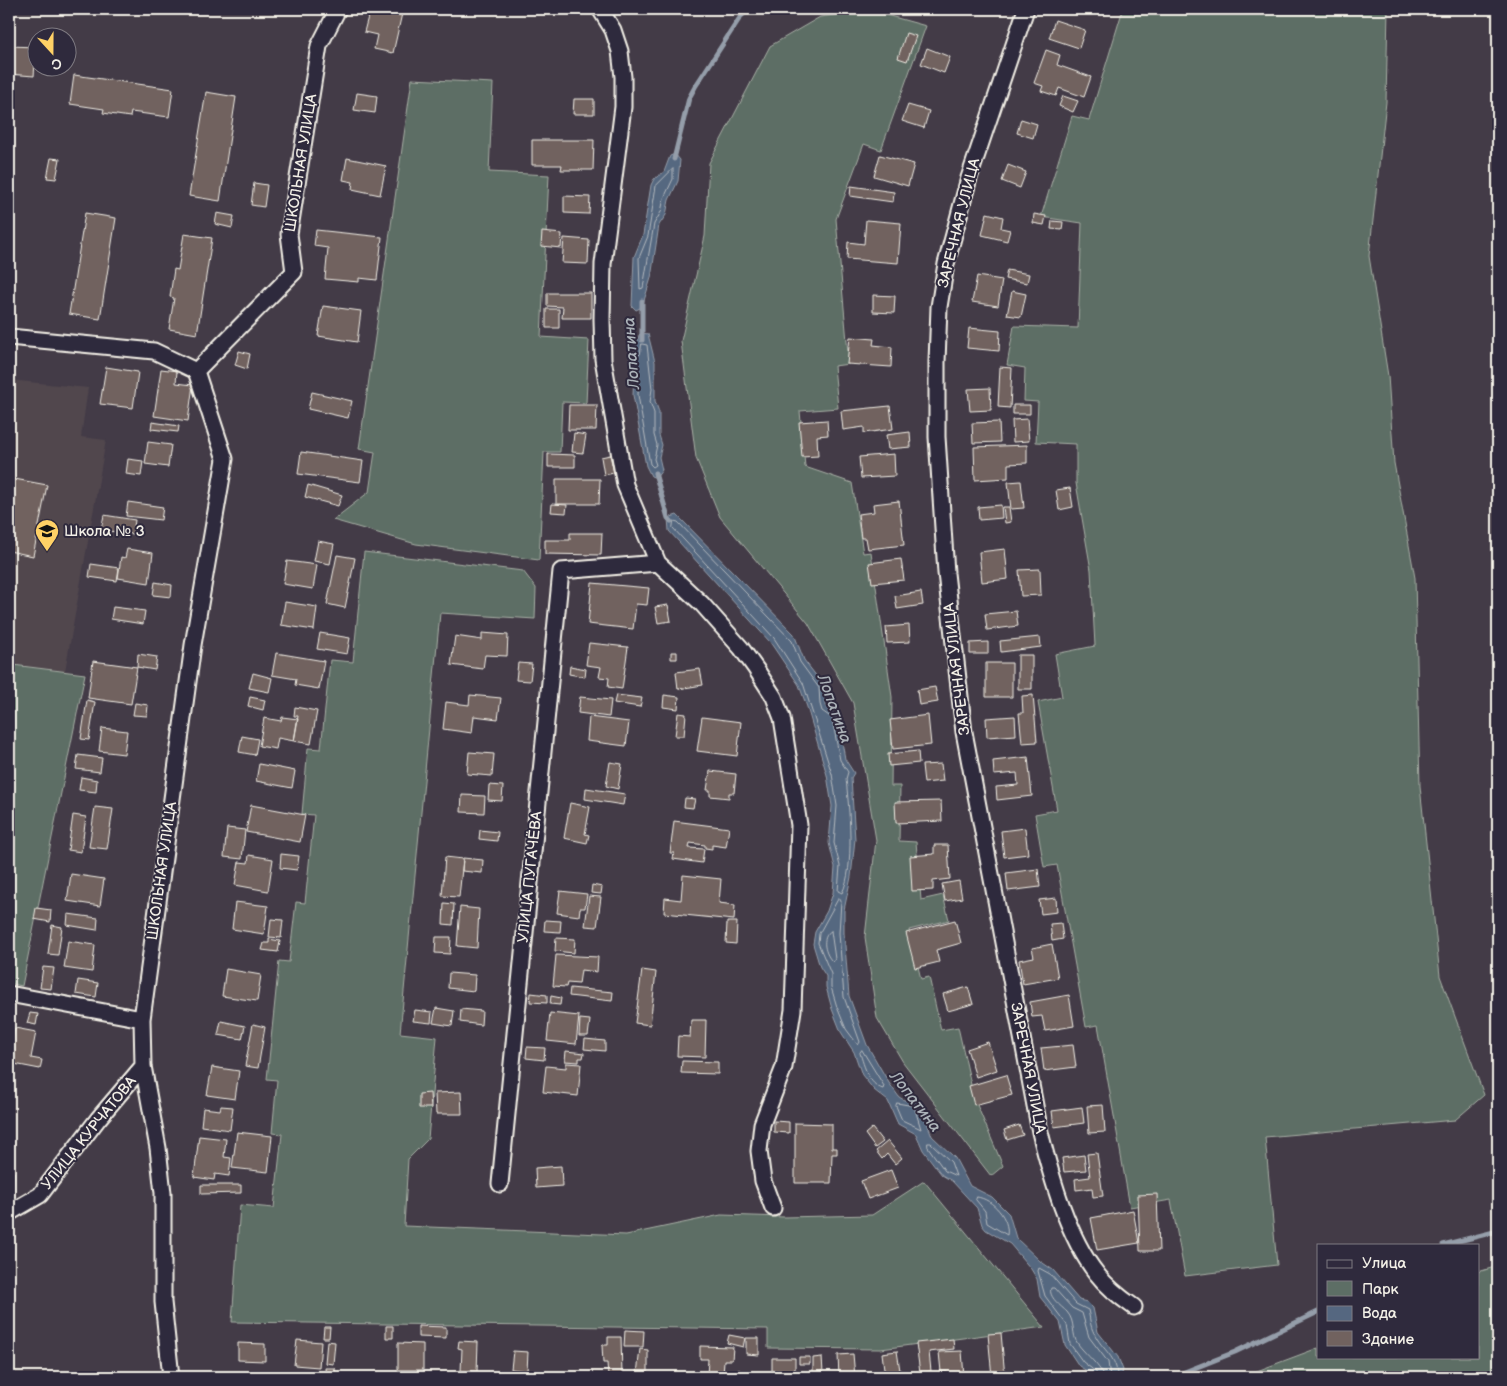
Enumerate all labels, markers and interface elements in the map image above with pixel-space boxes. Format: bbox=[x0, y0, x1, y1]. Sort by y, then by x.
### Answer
north arrow bbox=[28, 28, 78, 78]
text: С bbox=[49, 54, 64, 73]
street label: ШКОЛЬНАЯ УЛИЦА bbox=[281, 92, 321, 233]
street label: ЗАРЕЧНАЯ УЛИЦА bbox=[934, 155, 985, 290]
water label: Лопатина bbox=[620, 316, 644, 391]
school or university icon: Школа № 3 bbox=[34, 518, 60, 552]
place label: Школа № 3 bbox=[64, 522, 145, 541]
street label: ЗАРЕЧНАЯ УЛИЦА bbox=[939, 601, 975, 736]
water label: Лопатина bbox=[812, 671, 855, 746]
street label: ШКОЛЬНАЯ УЛИЦА bbox=[143, 800, 181, 941]
street label: УЛИЦА ПУГАЧЁВА bbox=[514, 809, 546, 944]
street label: ЗАРЕЧНАЯ УЛИЦА bbox=[1006, 1001, 1050, 1136]
water label: Лопатина bbox=[885, 1067, 945, 1136]
street label: УЛИЦА КУРЧАТОВА bbox=[37, 1072, 141, 1194]
legend bbox=[1317, 1244, 1480, 1358]
text: Улица bbox=[1362, 1254, 1407, 1273]
text: Парк bbox=[1362, 1280, 1399, 1299]
text: Вода bbox=[1362, 1304, 1397, 1323]
text: Здание bbox=[1362, 1330, 1414, 1349]

